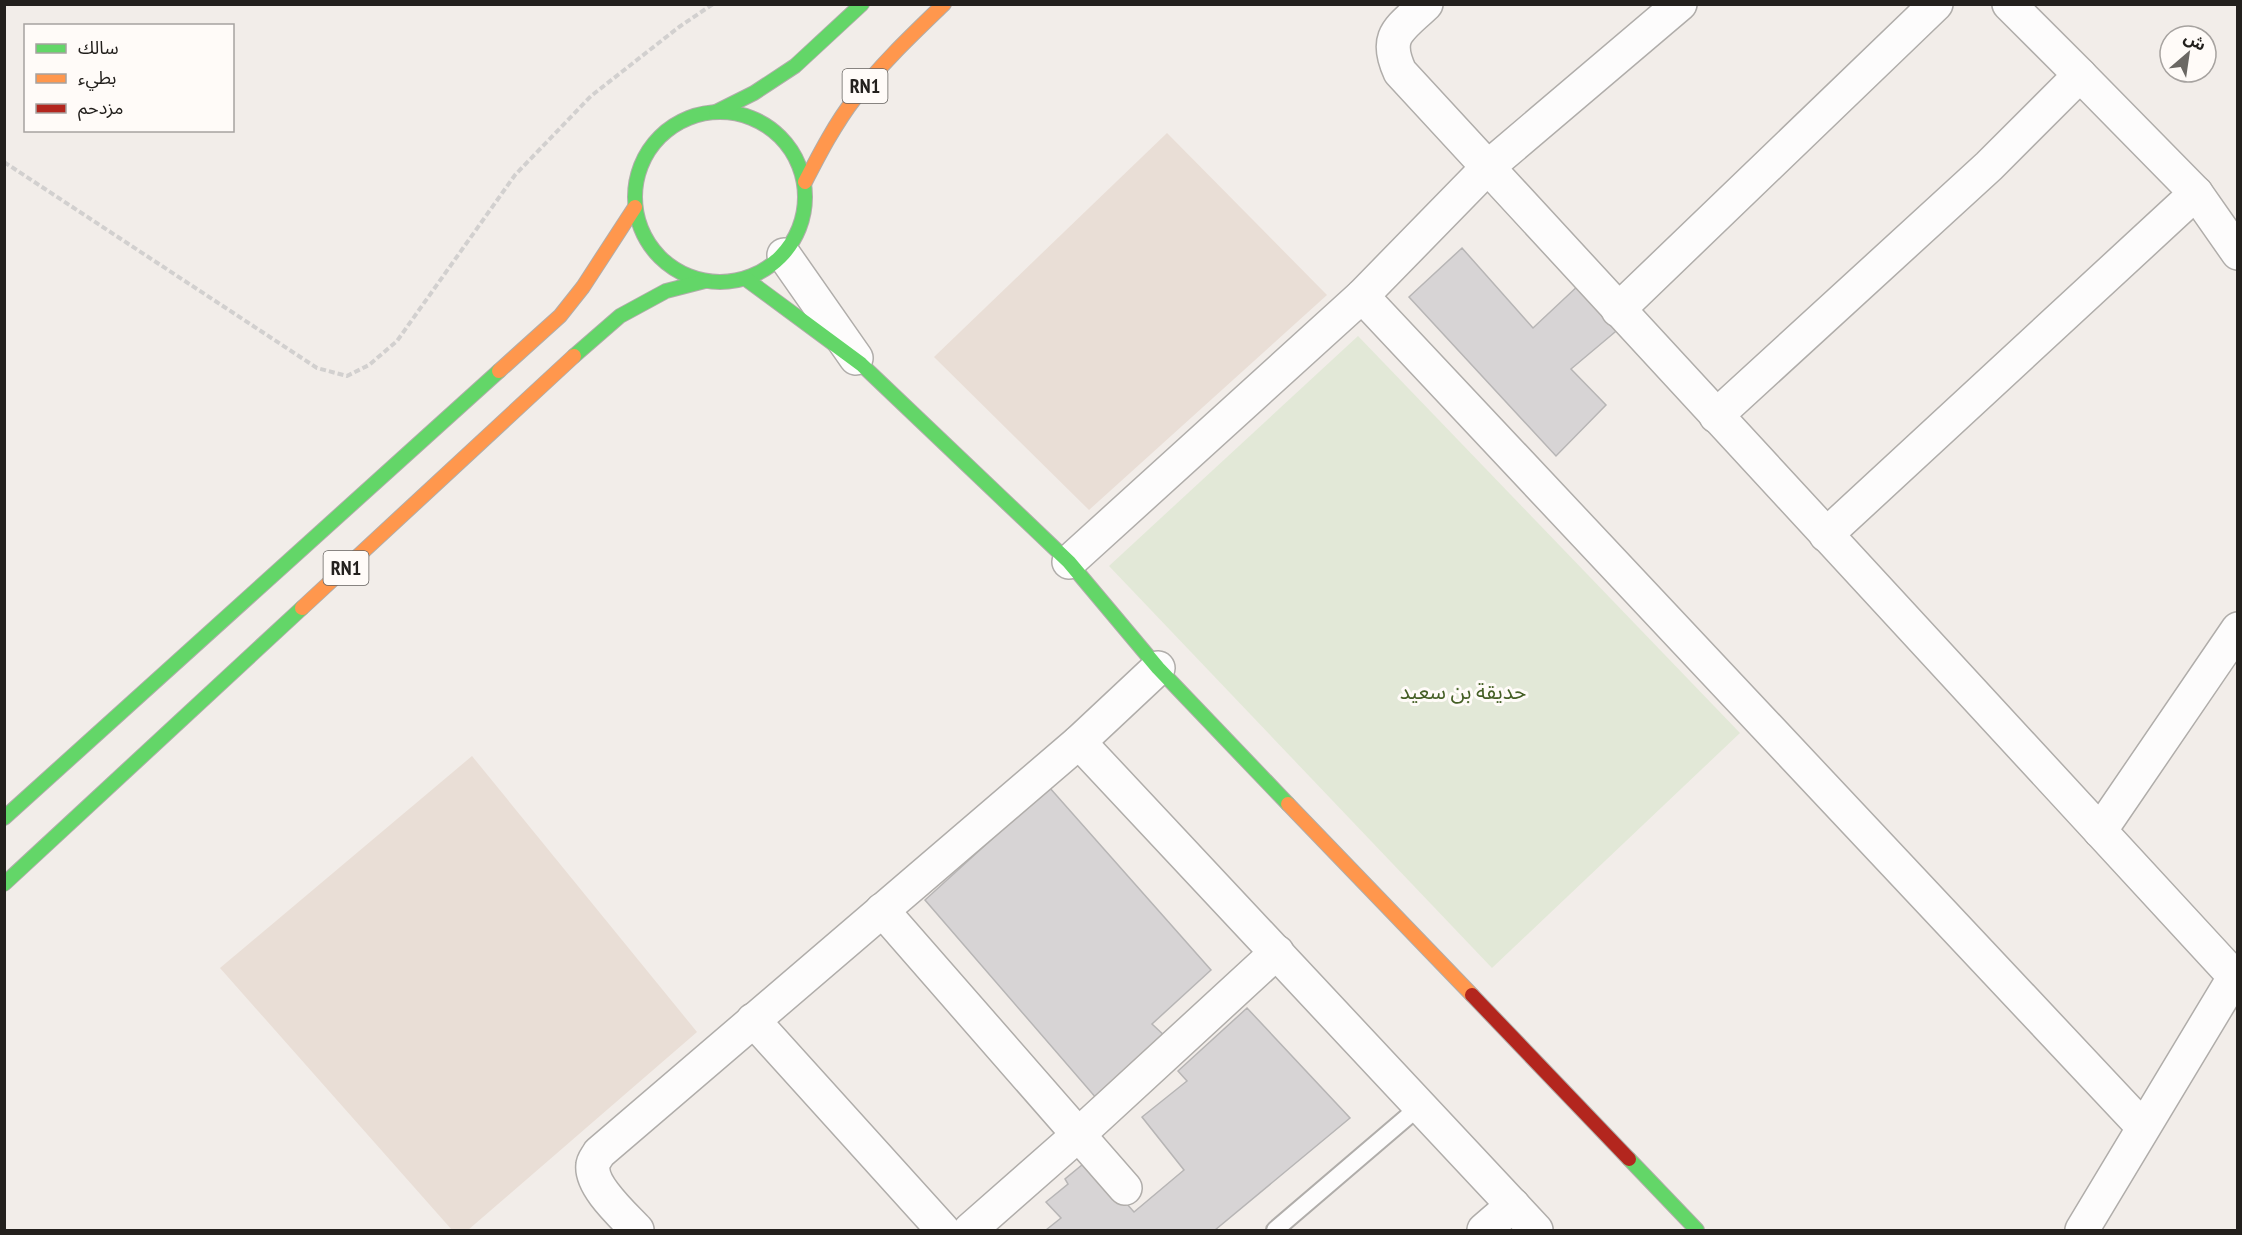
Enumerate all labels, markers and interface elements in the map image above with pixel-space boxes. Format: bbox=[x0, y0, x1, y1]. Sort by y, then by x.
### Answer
legend bbox=[24, 24, 234, 132]
north arrow bbox=[2158, 24, 2218, 84]
text: ش bbox=[2181, 27, 2210, 55]
text: سالك bbox=[78, 36, 119, 59]
text: بطيء bbox=[78, 66, 116, 91]
road number: RN1 bbox=[842, 69, 888, 103]
text: مزدحم bbox=[78, 96, 123, 121]
road number: RN1 bbox=[324, 551, 368, 585]
park label: حديقة بن سعيد bbox=[1400, 678, 1526, 705]

